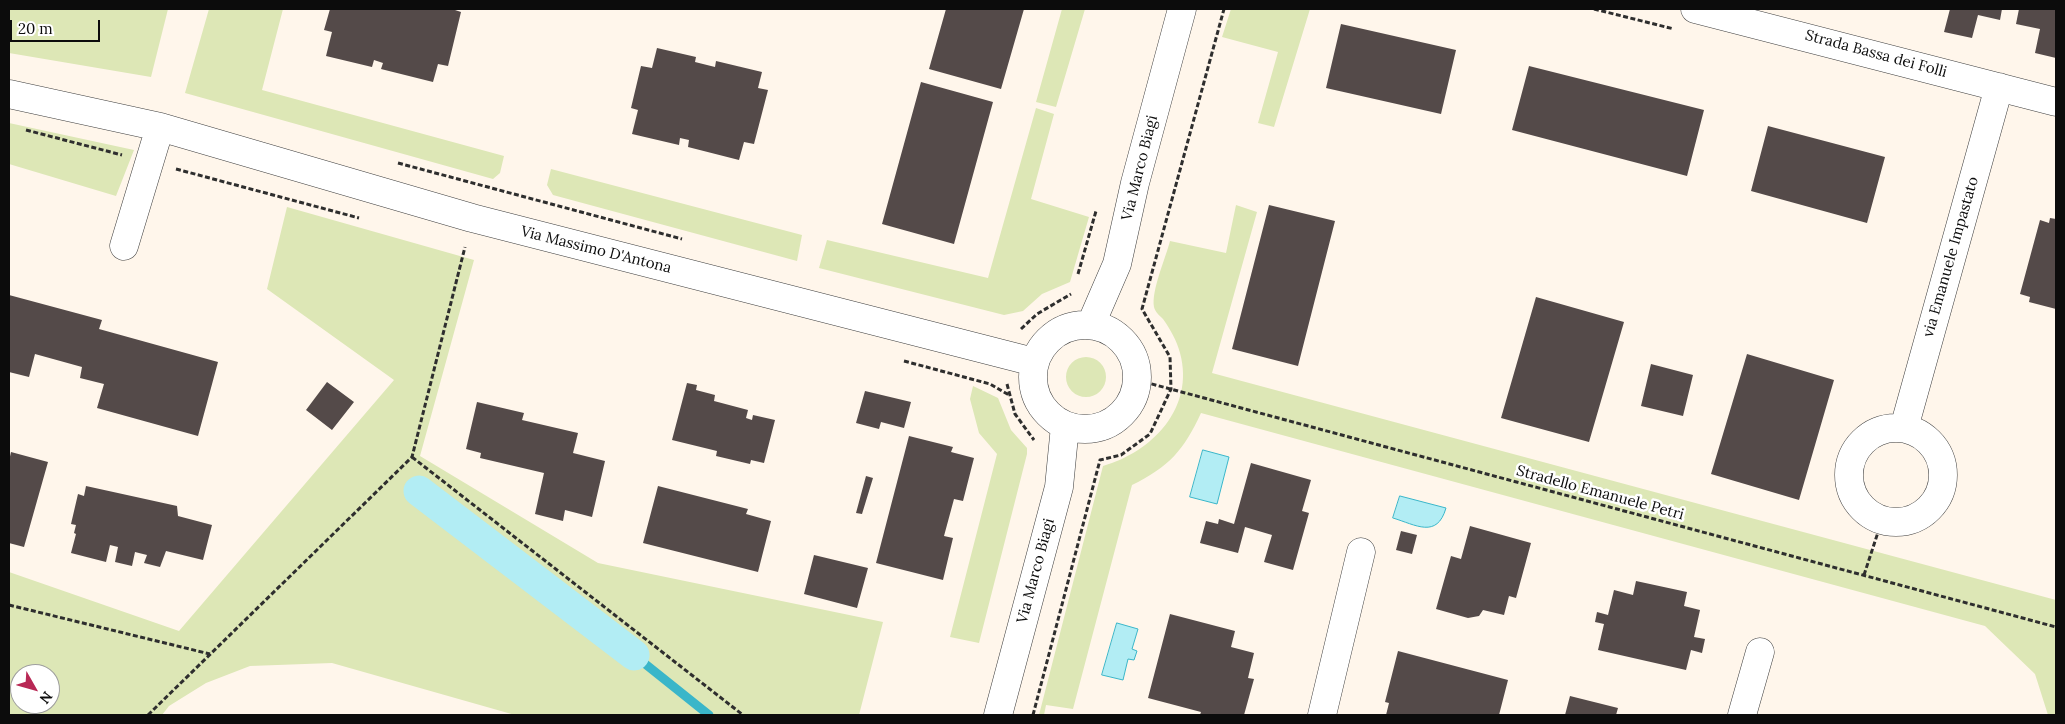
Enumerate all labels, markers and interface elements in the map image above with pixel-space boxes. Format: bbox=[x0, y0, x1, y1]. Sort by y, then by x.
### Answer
scale bar bbox=[12, 10, 102, 42]
text: 20 m bbox=[18, 19, 53, 38]
street label: Strada Bassa dei Folli bbox=[1803, 26, 1949, 82]
street label: Via Marco Biagi bbox=[1118, 113, 1162, 223]
street label: via Emanuele Impastato bbox=[1919, 175, 1983, 339]
street label: Via Massimo D'Antona bbox=[519, 223, 673, 277]
street label: Stradello Emanuele Petri bbox=[1514, 462, 1686, 524]
street label: Via Marco Biagi bbox=[1013, 516, 1059, 626]
north arrow bbox=[10, 664, 60, 714]
text: N bbox=[36, 688, 56, 707]

